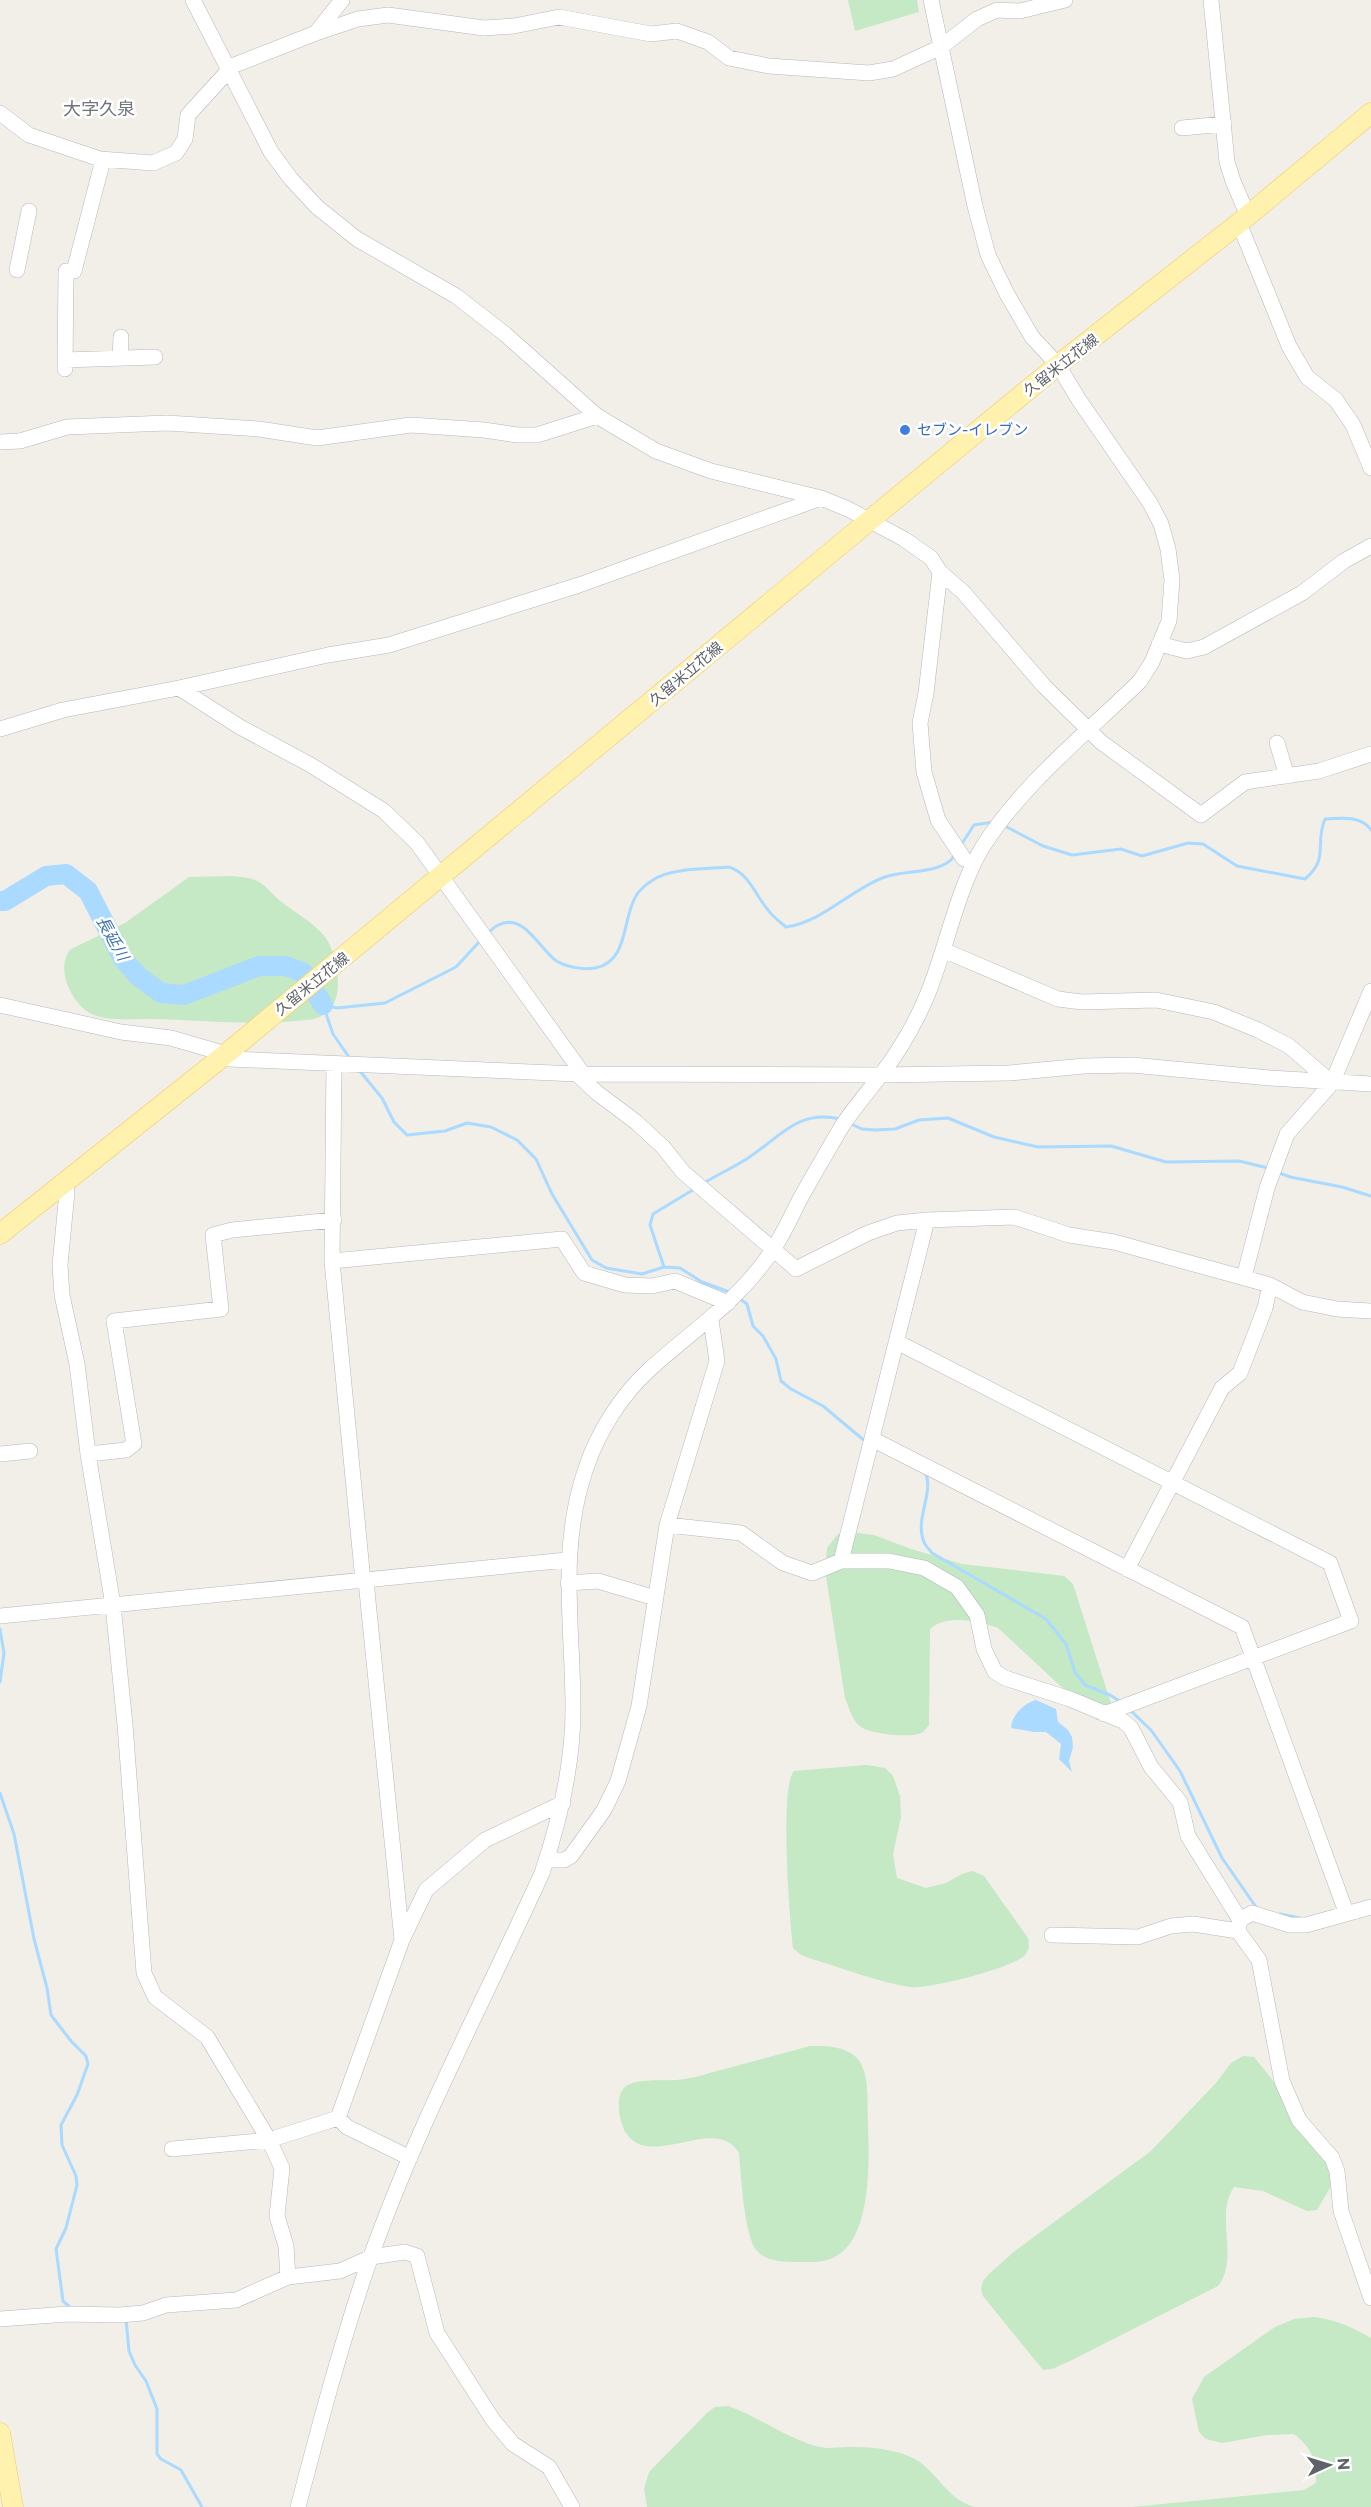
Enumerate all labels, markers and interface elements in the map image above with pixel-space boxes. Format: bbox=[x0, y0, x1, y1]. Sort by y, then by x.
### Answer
district label: 大字久泉 bbox=[63, 97, 135, 119]
street label: 久留米立花線 bbox=[1019, 329, 1101, 399]
place label: セブン-イレブン bbox=[917, 420, 1028, 438]
marker: セブン-イレブン bbox=[898, 423, 912, 437]
street label: 久留米立花線 bbox=[645, 637, 726, 709]
water label: 長延川 bbox=[93, 912, 134, 965]
street label: 久留米立花線 bbox=[271, 948, 352, 1019]
north arrow bbox=[1299, 2435, 1359, 2495]
text: N bbox=[1335, 2457, 1354, 2471]

